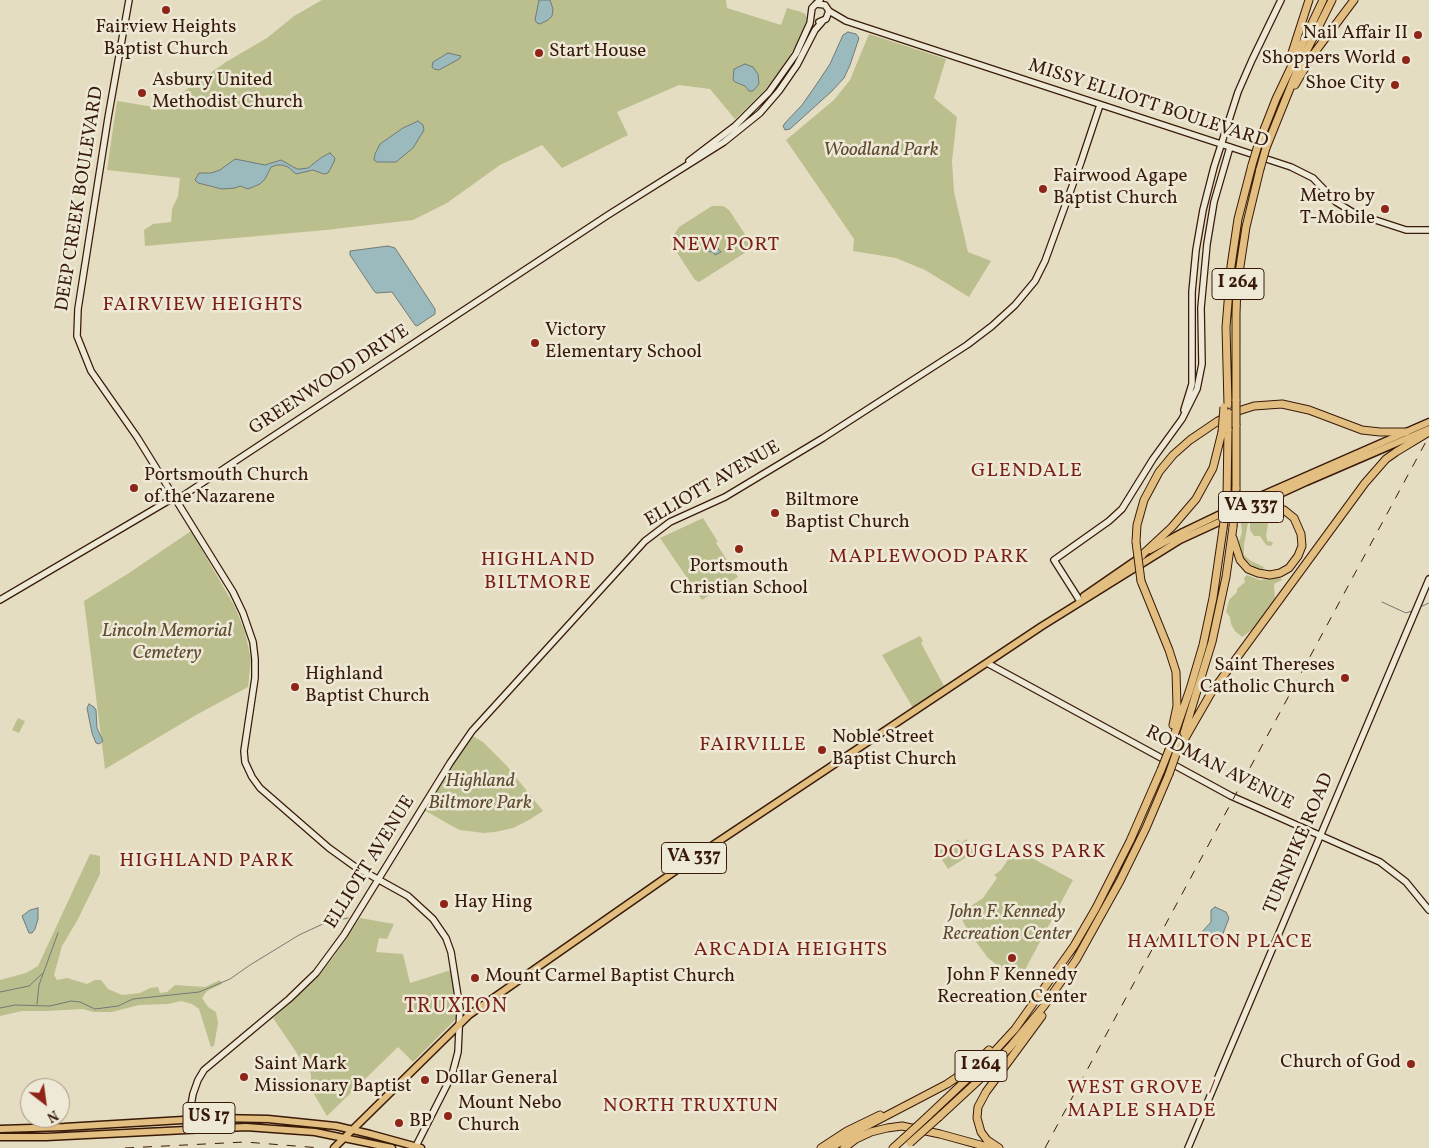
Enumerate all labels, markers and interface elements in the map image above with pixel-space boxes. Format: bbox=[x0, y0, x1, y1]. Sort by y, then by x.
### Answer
marker: Fairview Heights Baptist Church bbox=[160, 4, 172, 16]
place label: Fairview Heights Baptist Church bbox=[96, 18, 236, 62]
place label: Nail Affair II bbox=[1303, 24, 1408, 46]
marker: Nail Affair II bbox=[1412, 29, 1424, 41]
place label: Start House bbox=[549, 42, 646, 64]
marker: Start House bbox=[533, 47, 545, 59]
place label: Shoppers World bbox=[1261, 49, 1396, 71]
marker: Shoppers World bbox=[1400, 54, 1412, 66]
street label: MISSY ELLIOTT BOULEVARD bbox=[1025, 55, 1271, 155]
place label: Asbury United Methodist Church bbox=[152, 71, 303, 115]
place label: Shoe City bbox=[1305, 74, 1385, 96]
marker: Shoe City bbox=[1389, 79, 1401, 91]
street label: DEEP CREEK BOULEVARD bbox=[52, 85, 110, 313]
marker: Asbury United Methodist Church bbox=[136, 87, 148, 99]
park label: Woodland Park bbox=[823, 141, 939, 163]
place label: Fairwood Agape Baptist Church bbox=[1053, 167, 1188, 211]
marker: Fairwood Agape Baptist Church bbox=[1037, 183, 1049, 195]
place label: Metro by T-Mobile bbox=[1300, 187, 1375, 231]
marker: Metro by T-Mobile bbox=[1379, 203, 1391, 215]
district label: NEW PORT bbox=[671, 234, 781, 258]
road number: I 264 bbox=[1212, 268, 1264, 300]
district label: FAIRVIEW HEIGHTS bbox=[101, 294, 305, 318]
street label: GREENWOOD DRIVE bbox=[246, 321, 414, 441]
place label: Victory Elementary School bbox=[545, 321, 702, 365]
marker: Victory Elementary School bbox=[529, 337, 541, 349]
street label: ELLIOTT AVENUE bbox=[641, 437, 785, 533]
district label: GLENDALE bbox=[970, 460, 1084, 484]
place label: Portsmouth Church of the Nazarene bbox=[144, 466, 309, 510]
marker: Portsmouth Church of the Nazarene bbox=[128, 482, 140, 494]
place label: Biltmore Baptist Church bbox=[785, 491, 910, 535]
road number: VA 337 bbox=[1218, 492, 1284, 522]
marker: Biltmore Baptist Church bbox=[769, 507, 781, 519]
marker: Portsmouth Christian School bbox=[733, 543, 745, 555]
district label: MAPLEWOOD PARK bbox=[827, 546, 1031, 570]
district label: HIGHLAND BILTMORE bbox=[480, 549, 596, 596]
place label: Portsmouth Christian School bbox=[670, 557, 808, 601]
park label: Lincoln Memorial Cemetery bbox=[102, 622, 232, 666]
place label: Saint Thereses Catholic Church bbox=[1200, 656, 1335, 700]
place label: Highland Baptist Church bbox=[305, 665, 430, 709]
marker: Saint Thereses Catholic Church bbox=[1339, 672, 1351, 684]
marker: Highland Baptist Church bbox=[289, 681, 301, 693]
street label: RODMAN AVENUE bbox=[1141, 722, 1297, 816]
place label: Noble Street Baptist Church bbox=[832, 728, 957, 772]
district label: FAIRVILLE bbox=[698, 734, 808, 758]
marker: Noble Street Baptist Church bbox=[816, 744, 828, 756]
street label: TURNPIKE ROAD bbox=[1260, 770, 1340, 918]
park label: Highland Biltmore Park bbox=[428, 772, 532, 816]
street label: ELLIOTT AVENUE bbox=[321, 792, 421, 934]
district label: DOUGLASS PARK bbox=[932, 841, 1108, 865]
road number: VA 337 bbox=[662, 842, 726, 874]
district label: HIGHLAND PARK bbox=[118, 850, 296, 874]
place label: Hay Hing bbox=[454, 893, 532, 915]
marker: Hay Hing bbox=[438, 898, 450, 910]
park label: John F. Kennedy Recreation Center bbox=[942, 903, 1072, 947]
district label: HAMILTON PLACE bbox=[1125, 931, 1315, 955]
district label: ARCADIA HEIGHTS bbox=[692, 939, 890, 963]
marker: John F Kennedy Recreation Center bbox=[1006, 952, 1018, 964]
place label: John F Kennedy Recreation Center bbox=[937, 966, 1087, 1010]
place label: Mount Carmel Baptist Church bbox=[485, 967, 735, 989]
marker: Mount Carmel Baptist Church bbox=[469, 972, 481, 984]
district label: TRUXTON bbox=[403, 995, 509, 1021]
road number: I 264 bbox=[955, 1050, 1007, 1082]
place label: Church of God bbox=[1280, 1053, 1401, 1075]
place label: Saint Mark Missionary Baptist bbox=[254, 1055, 412, 1099]
marker: Church of God bbox=[1405, 1058, 1417, 1070]
place label: Dollar General bbox=[435, 1069, 558, 1091]
marker: Saint Mark Missionary Baptist bbox=[238, 1071, 250, 1083]
marker: Dollar General bbox=[419, 1074, 431, 1086]
district label: WEST GROVE / MAPLE SHADE bbox=[1066, 1077, 1218, 1124]
north arrow bbox=[20, 1078, 70, 1128]
place label: Mount Nebo Church bbox=[458, 1094, 562, 1138]
district label: NORTH TRUXTUN bbox=[601, 1095, 781, 1119]
road number: US 17 bbox=[183, 1102, 235, 1134]
text: N bbox=[43, 1105, 61, 1126]
marker: Mount Nebo Church bbox=[442, 1110, 454, 1122]
place label: BP bbox=[409, 1112, 432, 1134]
marker: BP bbox=[393, 1117, 405, 1129]

